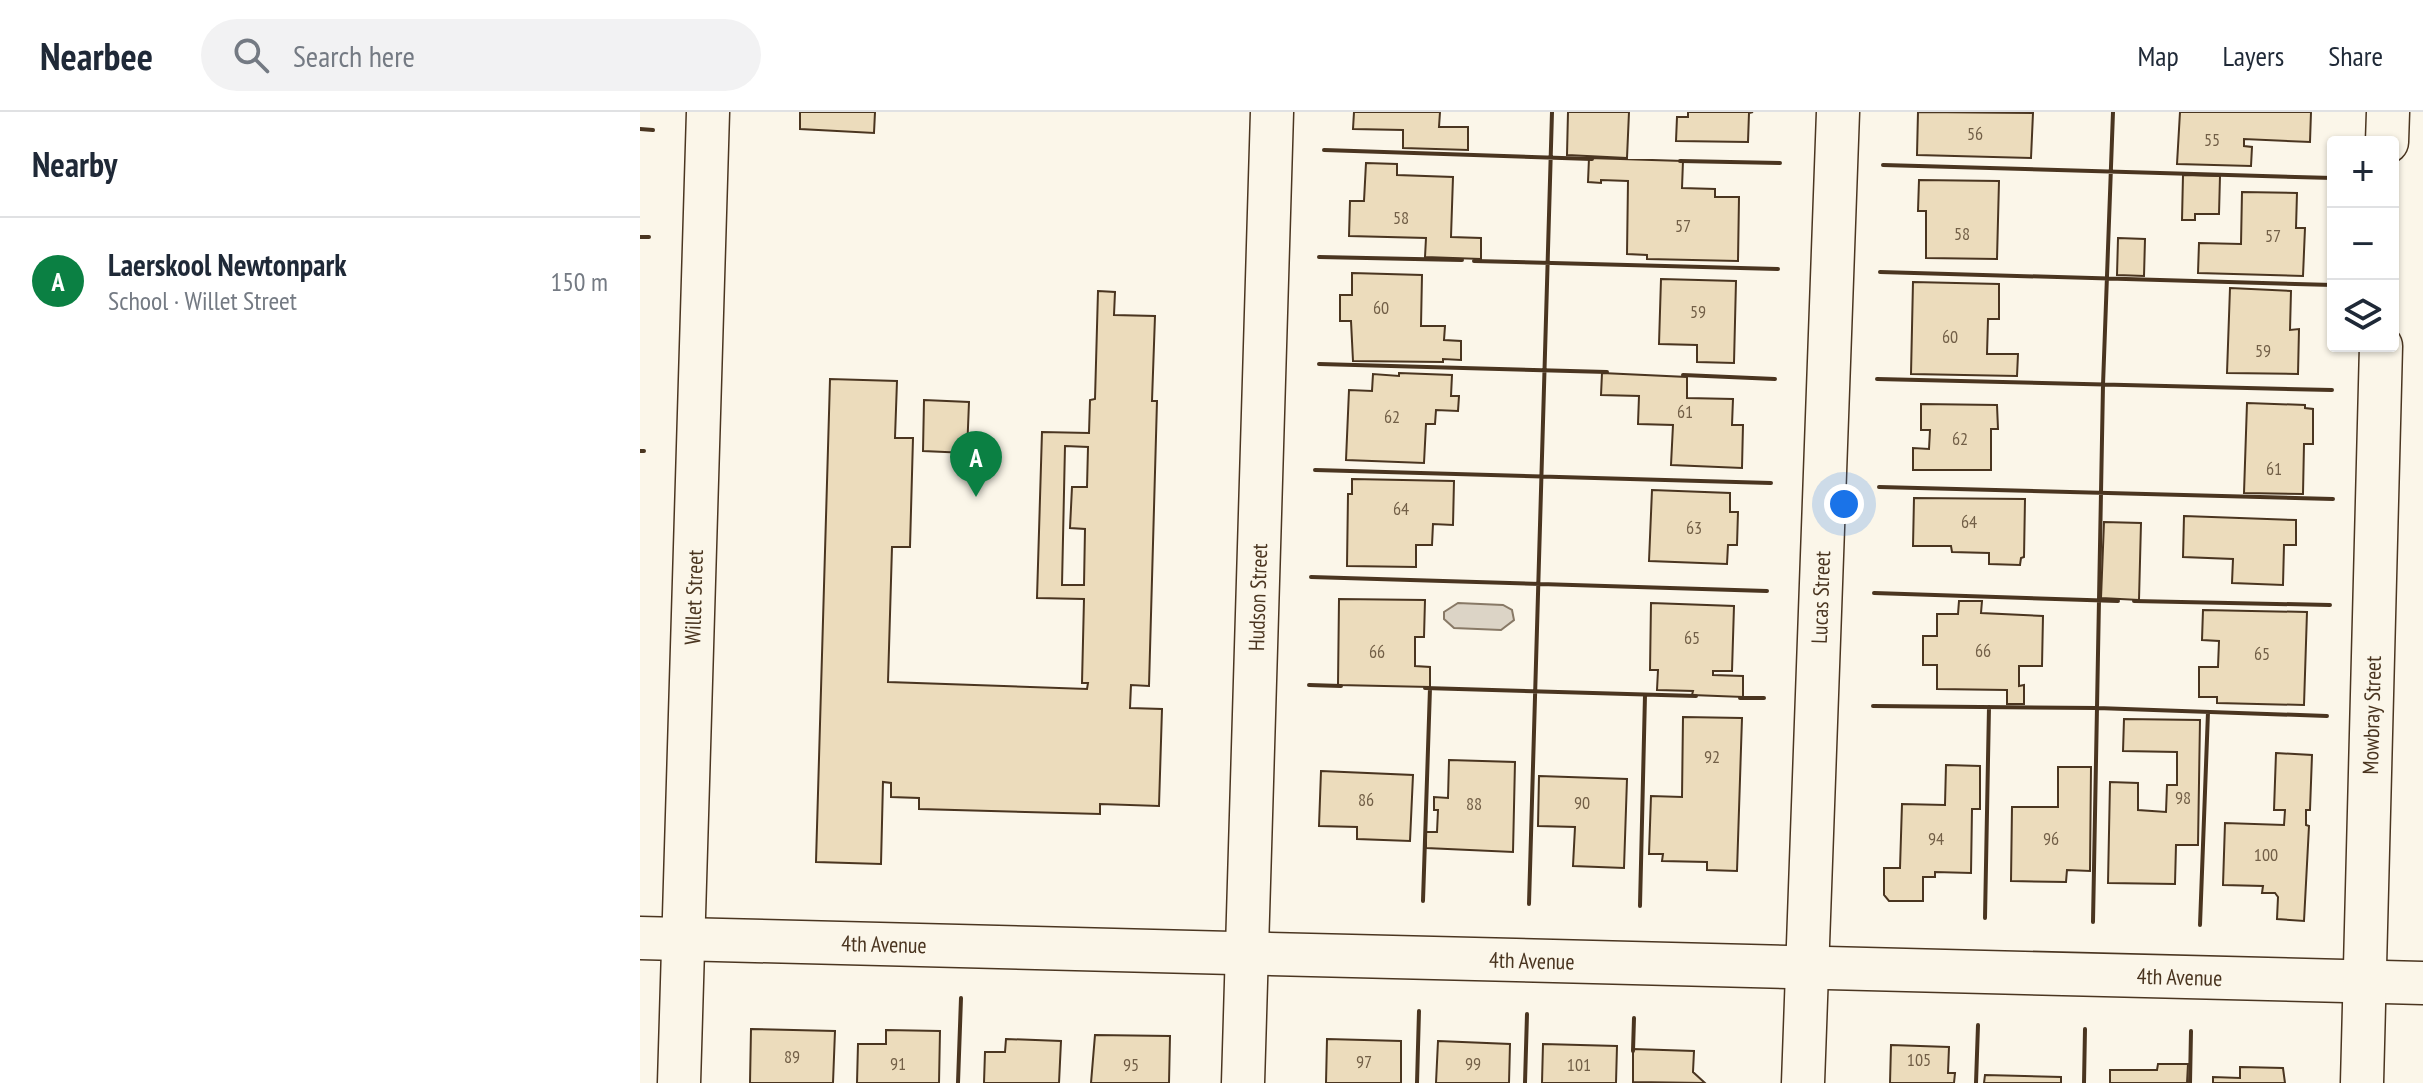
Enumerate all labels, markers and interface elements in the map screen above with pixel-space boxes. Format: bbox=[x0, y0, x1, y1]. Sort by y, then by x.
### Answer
search box bbox=[201, 19, 761, 91]
text: Nearbee bbox=[40, 31, 153, 80]
icon: search bbox=[229, 33, 273, 77]
text: Search here bbox=[293, 36, 415, 75]
text: Map bbox=[2137, 37, 2179, 74]
text: Layers bbox=[2223, 37, 2284, 74]
text: Share bbox=[2328, 37, 2383, 74]
house number: 56 bbox=[1967, 122, 1983, 145]
house number: 55 bbox=[2204, 128, 2220, 151]
map controls bbox=[2327, 136, 2399, 352]
button: + bbox=[2327, 136, 2399, 208]
text: Nearby bbox=[32, 142, 117, 186]
house number: 58 bbox=[1393, 206, 1409, 229]
button: − bbox=[2327, 208, 2399, 280]
house number: 57 bbox=[1675, 214, 1691, 237]
house number: 58 bbox=[1954, 222, 1970, 245]
house number: 57 bbox=[2265, 224, 2281, 247]
text: Laerskool Newtonpark bbox=[108, 245, 347, 284]
text: A bbox=[51, 265, 65, 298]
text: 150 m bbox=[550, 265, 608, 298]
button: layers bbox=[2327, 280, 2399, 352]
text: School · Willet Street bbox=[108, 284, 297, 317]
house number: 60 bbox=[1373, 296, 1389, 319]
house number: 59 bbox=[1690, 300, 1706, 323]
house number: 60 bbox=[1942, 325, 1958, 348]
house number: 59 bbox=[2255, 339, 2271, 362]
house number: 61 bbox=[1677, 400, 1693, 423]
house number: 62 bbox=[1384, 405, 1400, 428]
house number: 62 bbox=[1952, 427, 1968, 450]
pin: A bbox=[950, 431, 1002, 497]
house number: 61 bbox=[2266, 457, 2282, 480]
your location bbox=[1824, 484, 1864, 524]
house number: 64 bbox=[1393, 497, 1409, 520]
house number: 64 bbox=[1961, 510, 1977, 533]
house number: 63 bbox=[1686, 516, 1702, 539]
street label: Hudson Street bbox=[1242, 543, 1273, 652]
street label: Willet Street bbox=[678, 549, 709, 645]
street label: Lucas Street bbox=[1805, 550, 1836, 644]
house number: 65 bbox=[1684, 626, 1700, 649]
house number: 66 bbox=[1975, 639, 1991, 662]
house number: 66 bbox=[1369, 640, 1385, 663]
house number: 65 bbox=[2254, 642, 2270, 665]
street label: Mowbray Street bbox=[2356, 655, 2387, 775]
house number: 92 bbox=[1704, 745, 1720, 768]
house number: 98 bbox=[2175, 786, 2191, 809]
house number: 86 bbox=[1358, 788, 1374, 811]
house number: 90 bbox=[1574, 791, 1590, 814]
house number: 88 bbox=[1466, 792, 1482, 815]
house number: 94 bbox=[1928, 827, 1944, 850]
house number: 96 bbox=[2043, 827, 2059, 850]
house number: 100 bbox=[2254, 843, 2278, 866]
street label: 4th Avenue bbox=[841, 929, 927, 959]
street label: 4th Avenue bbox=[1489, 945, 1575, 976]
street label: 4th Avenue bbox=[2136, 962, 2223, 992]
house number: 89 bbox=[784, 1045, 800, 1068]
house number: 105 bbox=[1907, 1048, 1931, 1071]
house number: 97 bbox=[1356, 1050, 1372, 1073]
house number: 91 bbox=[890, 1052, 906, 1075]
house number: 99 bbox=[1465, 1052, 1481, 1075]
house number: 95 bbox=[1123, 1053, 1139, 1076]
house number: 101 bbox=[1567, 1053, 1591, 1076]

